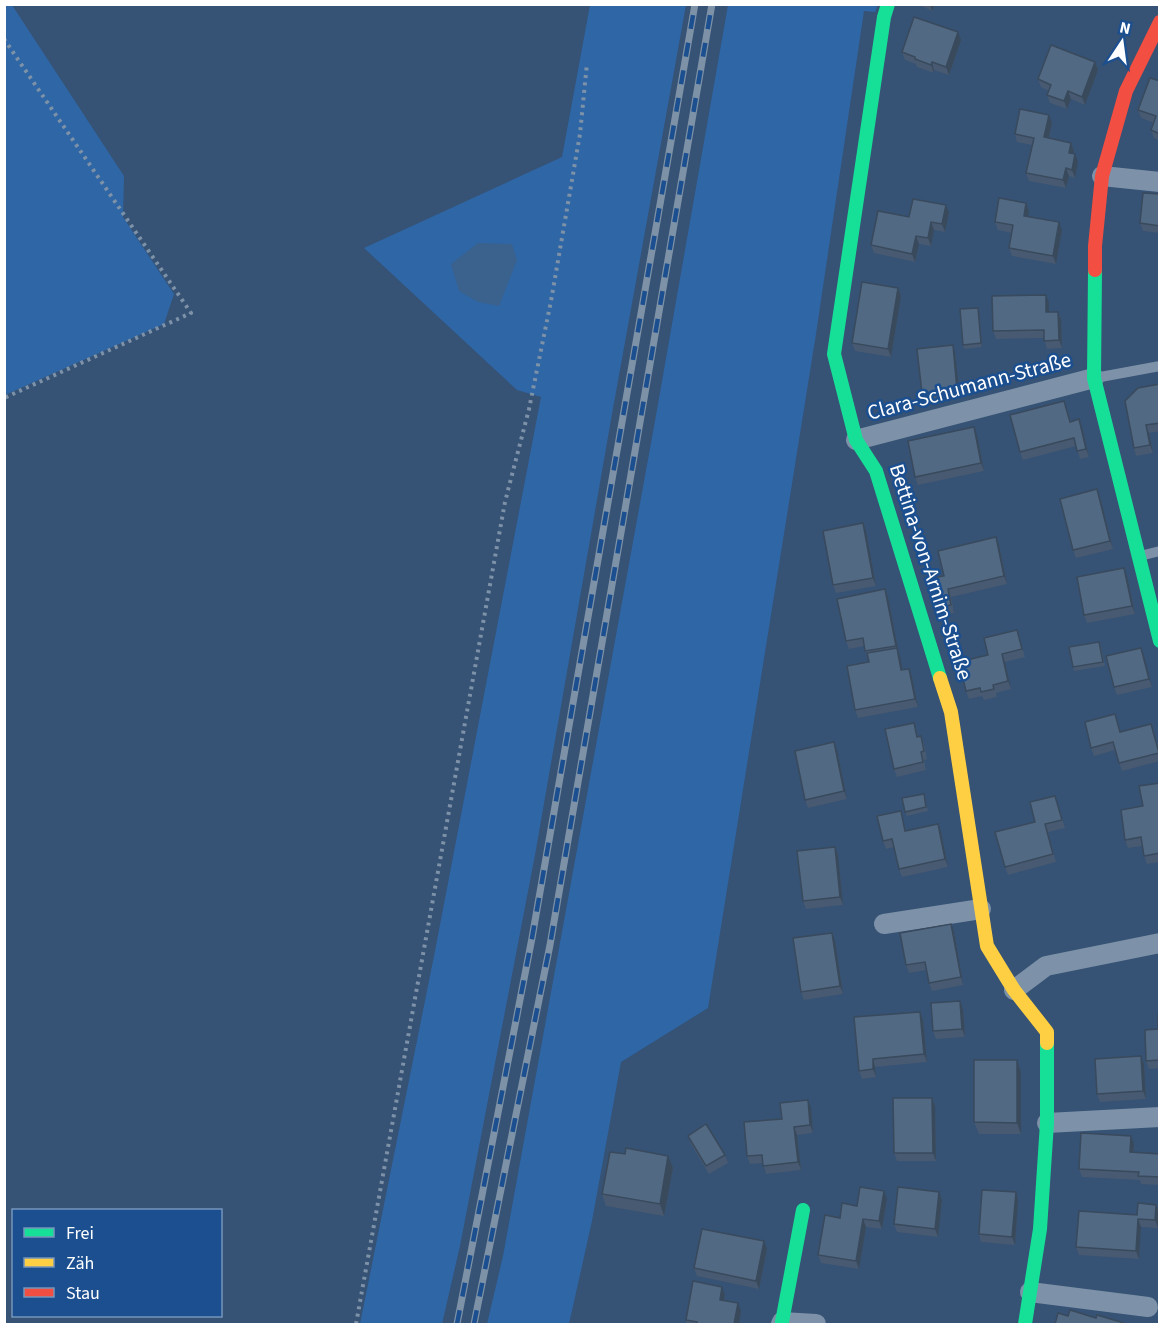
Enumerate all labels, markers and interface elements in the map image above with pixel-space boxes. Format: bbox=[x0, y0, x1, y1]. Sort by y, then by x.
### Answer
north arrow bbox=[1092, 12, 1152, 72]
text: N bbox=[1117, 16, 1133, 40]
street label: Clara-Schumann-Straße bbox=[864, 344, 1074, 428]
street label: Bettina-von-Arnim-Straße bbox=[882, 460, 980, 684]
legend bbox=[12, 1209, 222, 1317]
text: Frei bbox=[66, 1221, 94, 1246]
text: Zäh bbox=[66, 1251, 94, 1276]
text: Stau bbox=[66, 1281, 100, 1306]

